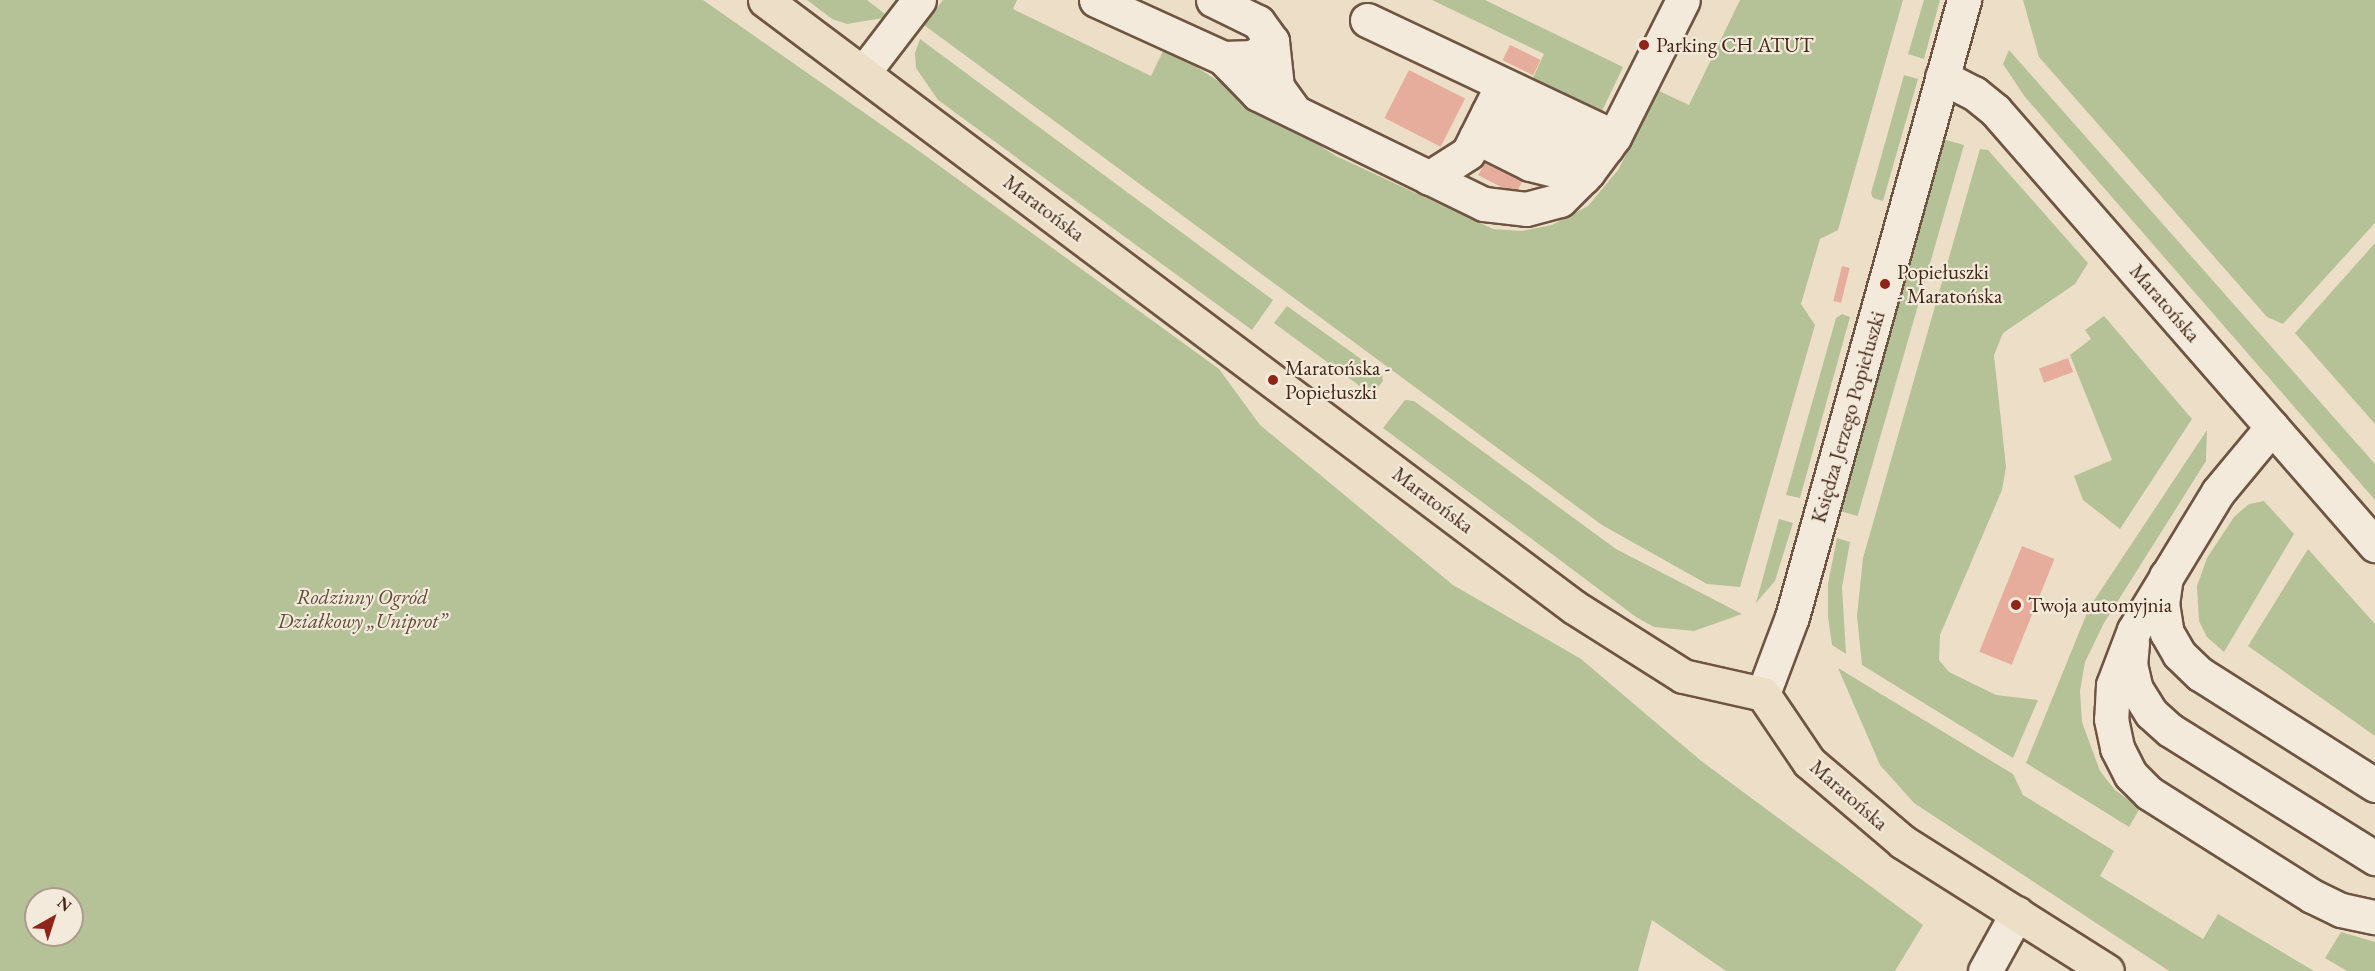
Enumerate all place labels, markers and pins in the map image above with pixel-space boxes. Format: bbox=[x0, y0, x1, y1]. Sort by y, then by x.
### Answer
place label: Parking CH ATUT bbox=[1656, 32, 1814, 58]
marker: Parking CH ATUT bbox=[1637, 38, 1651, 52]
place label: Popiełuszki - Maratońska bbox=[1897, 259, 2002, 309]
marker: Popiełuszki - Maratońska bbox=[1878, 277, 1892, 291]
place label: Maratońska - Popiełuszki bbox=[1285, 355, 1390, 405]
marker: Maratońska - Popiełuszki bbox=[1266, 373, 1280, 387]
place label: Twoja automyjnia bbox=[2028, 592, 2172, 618]
marker: Twoja automyjnia bbox=[2009, 598, 2023, 612]

